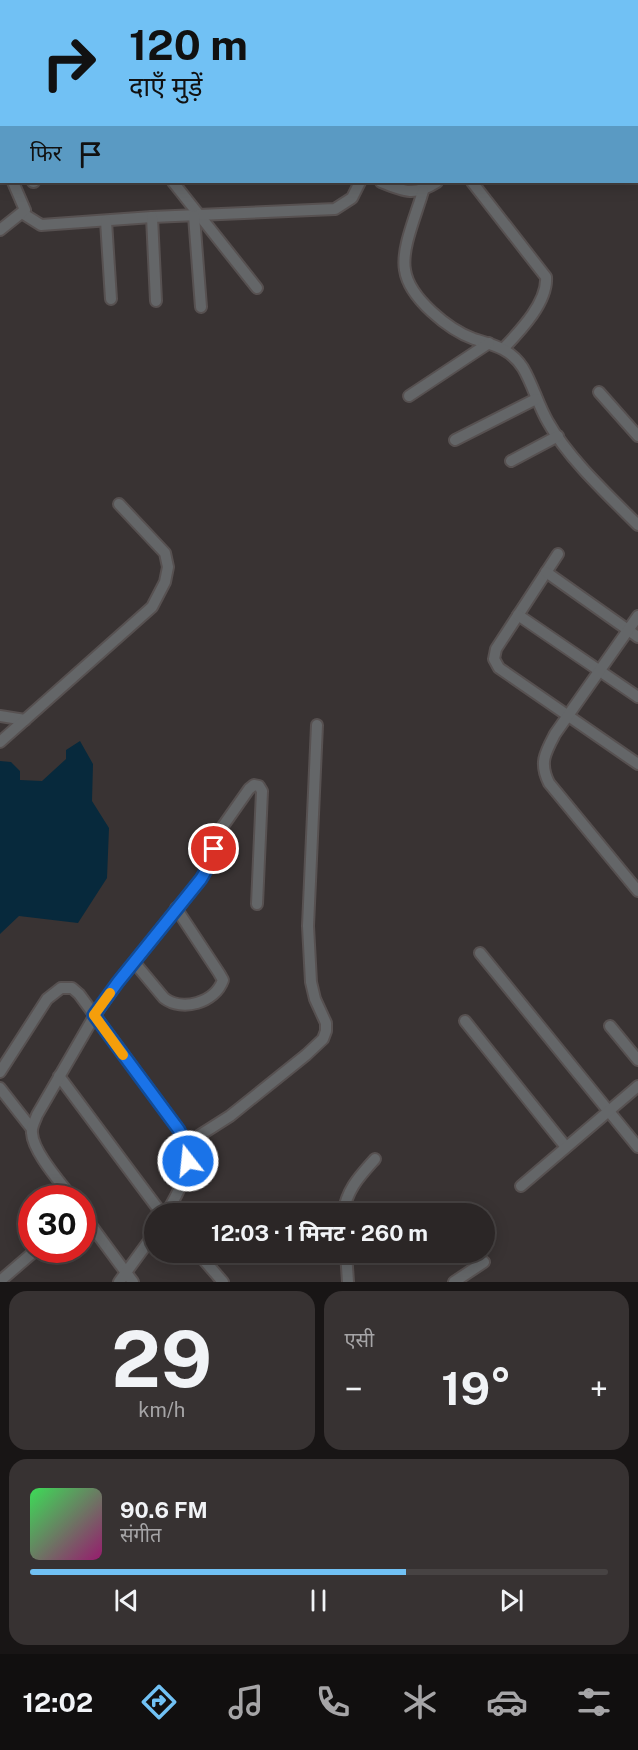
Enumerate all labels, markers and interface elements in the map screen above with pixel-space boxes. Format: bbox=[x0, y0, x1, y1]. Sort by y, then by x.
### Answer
text: 120 m bbox=[129, 20, 248, 69]
icon: right bbox=[30, 24, 108, 102]
text: दाएँ मुड़ें bbox=[129, 70, 202, 102]
icon: arrive bbox=[74, 138, 107, 171]
text: फिर bbox=[30, 140, 62, 166]
pin bbox=[188, 823, 239, 874]
icon: arrive bbox=[197, 832, 230, 865]
position arrow bbox=[156, 1129, 220, 1193]
speed limit sign: 30 bbox=[18, 1185, 96, 1263]
text: 12:03 · 1 मिनट · 260 m bbox=[211, 1220, 428, 1246]
text: 29 bbox=[111, 1313, 212, 1405]
text: एसी bbox=[345, 1328, 374, 1352]
text: 19° bbox=[441, 1362, 511, 1415]
text: − bbox=[345, 1370, 363, 1408]
text: + bbox=[590, 1370, 608, 1408]
text: km/h bbox=[138, 1398, 185, 1422]
text: 90.6 FM bbox=[120, 1497, 208, 1523]
text: संगीत bbox=[120, 1523, 161, 1547]
icon: previous bbox=[110, 1584, 143, 1617]
icon: pause bbox=[302, 1584, 335, 1617]
icon: next bbox=[495, 1584, 528, 1617]
icon: directions bbox=[138, 1681, 180, 1723]
icon: music bbox=[225, 1681, 267, 1723]
icon: phone bbox=[312, 1681, 354, 1723]
icon: climate bbox=[399, 1681, 441, 1723]
icon: car bbox=[486, 1681, 528, 1723]
icon: filters bbox=[573, 1681, 615, 1723]
text: 12:02 bbox=[23, 1686, 93, 1718]

